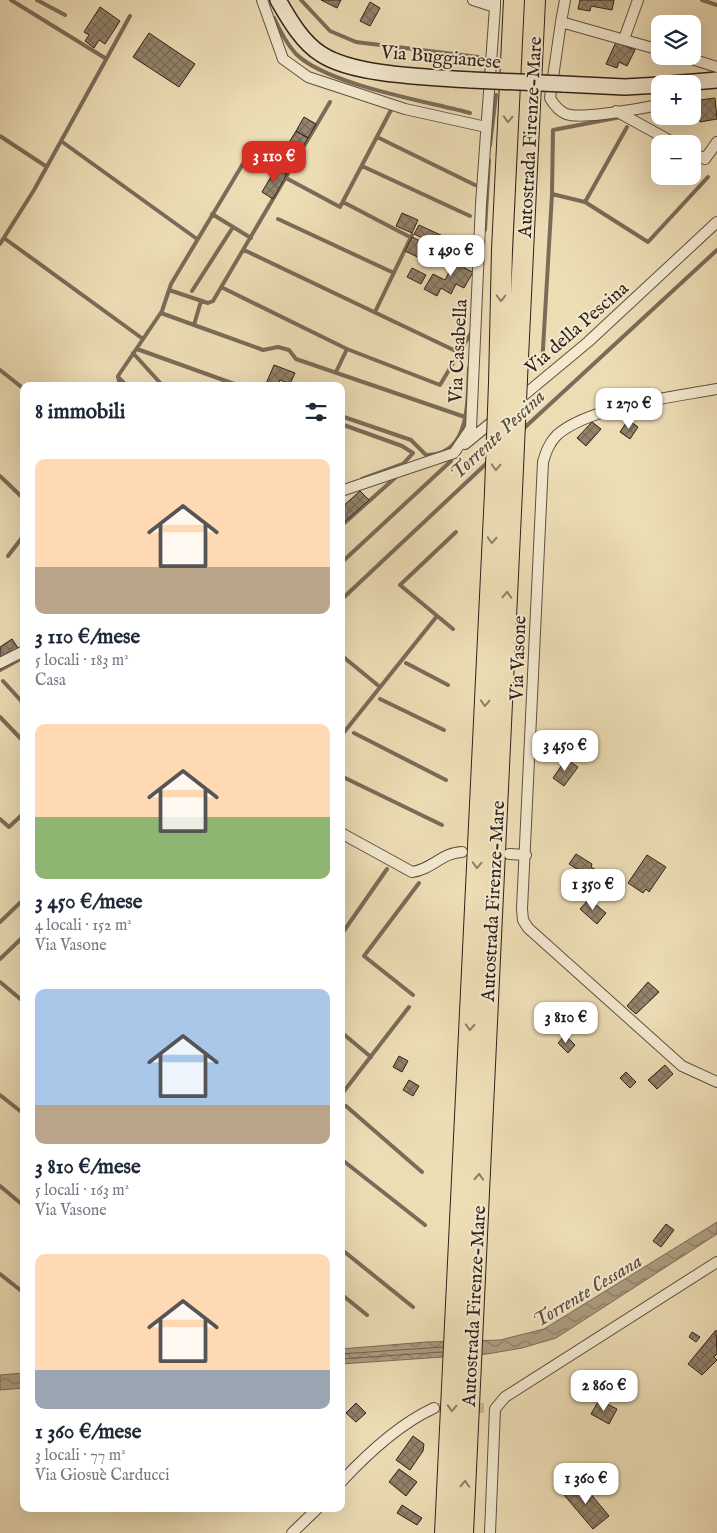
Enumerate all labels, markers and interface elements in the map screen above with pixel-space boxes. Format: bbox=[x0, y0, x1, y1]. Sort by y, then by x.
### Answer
map controls bbox=[651, 15, 701, 185]
button: layers bbox=[651, 15, 701, 65]
street label: Autostrada Firenze-Mare bbox=[514, 36, 548, 239]
street label: Via Buggianese bbox=[379, 41, 502, 75]
button: + bbox=[651, 75, 701, 125]
one-way arrow bbox=[503, 115, 514, 123]
button: − bbox=[651, 135, 701, 185]
pin: 3 110 € bbox=[228, 140, 320, 183]
text: 3 110 € bbox=[253, 147, 295, 167]
pin: 1 490 € bbox=[405, 234, 497, 277]
text: 1 490 € bbox=[428, 241, 474, 261]
street label: Via della Pescina bbox=[520, 277, 635, 381]
one-way arrow bbox=[495, 295, 506, 303]
street label: Via Casabella bbox=[444, 298, 474, 405]
water label: Torrente Pescina bbox=[445, 385, 551, 486]
pin: 1 270 € bbox=[583, 388, 675, 430]
text: 1 270 € bbox=[607, 394, 652, 414]
icon: filters bbox=[302, 398, 330, 426]
text: 8 immobili bbox=[35, 399, 125, 426]
one-way arrow bbox=[490, 463, 501, 471]
icon: home bbox=[138, 491, 228, 581]
one-way arrow bbox=[487, 536, 498, 544]
one-way arrow bbox=[501, 591, 512, 599]
street label: Via Vasone bbox=[505, 615, 532, 702]
text: 3 110 €/mese bbox=[35, 624, 140, 651]
text: 5 locali · 183 m² bbox=[35, 651, 129, 671]
text: Casa bbox=[35, 671, 66, 691]
one-way arrow bbox=[479, 699, 490, 707]
pin: 3 450 € bbox=[519, 730, 611, 772]
text: 3 450 € bbox=[543, 736, 587, 756]
icon: home bbox=[138, 756, 228, 846]
street label: Autostrada Firenze-Mare bbox=[477, 800, 511, 1003]
one-way arrow bbox=[472, 861, 483, 869]
pin: 1 350 € bbox=[547, 868, 639, 911]
text: 1 350 € bbox=[572, 875, 614, 895]
text: 3 450 €/mese bbox=[35, 889, 142, 916]
text: 4 locali · 152 m² bbox=[35, 916, 132, 936]
text: Via Vasone bbox=[35, 936, 107, 956]
pin: 3 810 € bbox=[520, 1002, 612, 1044]
text: 3 810 € bbox=[545, 1008, 587, 1028]
icon: home bbox=[138, 1021, 228, 1111]
one-way arrow bbox=[464, 1023, 475, 1031]
text: 3 810 €/mese bbox=[35, 1154, 141, 1181]
one-way arrow bbox=[474, 1173, 485, 1181]
text: 5 locali · 163 m² bbox=[35, 1181, 129, 1201]
text: Via Vasone bbox=[35, 1201, 107, 1221]
street label: Autostrada Firenze-Mare bbox=[458, 1205, 492, 1408]
water label: Torrente Cessana bbox=[529, 1249, 647, 1334]
icon: home bbox=[138, 1286, 228, 1376]
pin: 2 860 € bbox=[558, 1370, 650, 1412]
text: 2 860 € bbox=[582, 1376, 626, 1396]
one-way arrow bbox=[446, 1404, 457, 1412]
text: 1 360 €/mese bbox=[35, 1419, 141, 1446]
text: 3 locali · 77 m² bbox=[35, 1446, 126, 1466]
pin: 1 360 € bbox=[540, 1462, 632, 1505]
text: Via Giosuè Carducci bbox=[35, 1466, 170, 1486]
text: 1 360 € bbox=[565, 1469, 607, 1489]
one-way arrow bbox=[459, 1480, 470, 1488]

